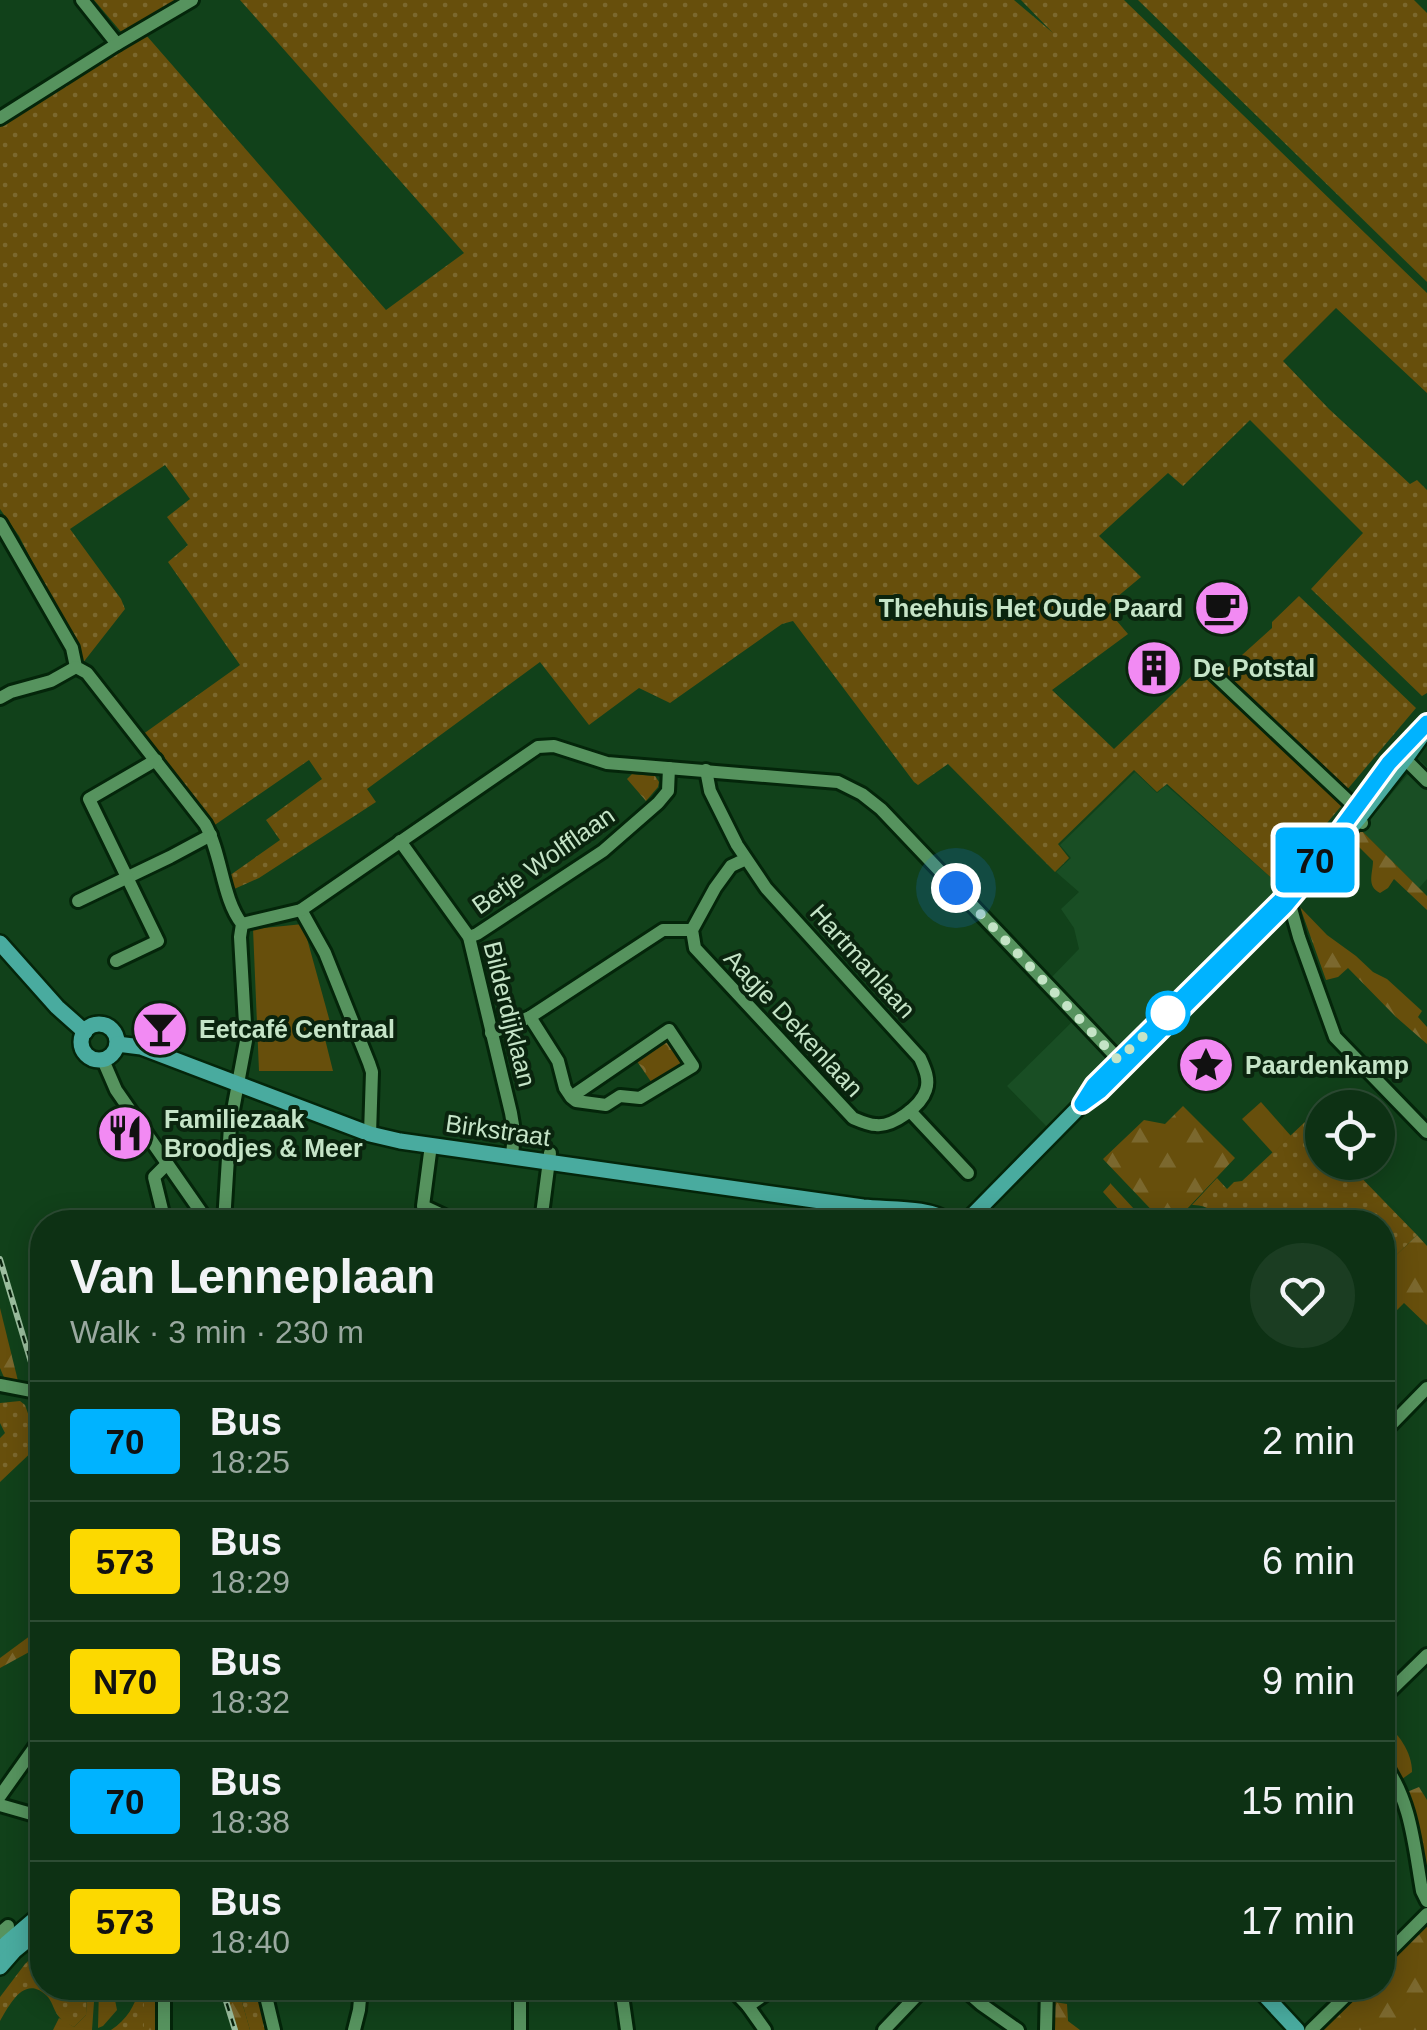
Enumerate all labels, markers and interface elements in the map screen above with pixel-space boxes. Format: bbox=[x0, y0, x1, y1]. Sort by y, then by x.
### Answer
cafe icon: Theehuis Het Oude Paard bbox=[1192, 578, 1252, 638]
place label: Theehuis Het Oude Paard bbox=[879, 594, 1183, 622]
building icon: De Potstal bbox=[1124, 638, 1184, 698]
place label: De Potstal bbox=[1193, 654, 1315, 682]
street label: Betje Wolfflaan bbox=[466, 801, 620, 919]
line badge: 70 bbox=[1270, 828, 1360, 892]
text: 70 bbox=[1296, 841, 1334, 880]
your location bbox=[931, 863, 981, 913]
street label: Hartmanlaan bbox=[805, 898, 921, 1024]
street label: Bilderdijklaan bbox=[478, 938, 542, 1090]
street label: Aagje Dekenlaan bbox=[719, 944, 869, 1102]
unlabelled marker bbox=[1147, 992, 1189, 1034]
bar icon: Eetcafé Centraal bbox=[130, 999, 190, 1059]
place label: Eetcafé Centraal bbox=[199, 1015, 395, 1043]
place icon: Paardenkamp bbox=[1176, 1035, 1236, 1095]
place label: Paardenkamp bbox=[1245, 1051, 1409, 1079]
map controls bbox=[1305, 1090, 1395, 1180]
button: locate bbox=[1305, 1090, 1395, 1180]
restaurant icon: Familiezaak Broodjes & Meer bbox=[95, 1103, 155, 1163]
place label: Familiezaak Broodjes & Meer bbox=[164, 1105, 363, 1162]
street label: Birkstraat bbox=[444, 1109, 552, 1151]
button: heart bbox=[1250, 1243, 1355, 1348]
text: Van Lenneplaan bbox=[70, 1250, 435, 1303]
text: Walk · 3 min · 230 m bbox=[70, 1314, 364, 1350]
text: Bus bbox=[210, 1401, 282, 1443]
text: 2 min bbox=[1262, 1420, 1355, 1462]
text: 70 bbox=[106, 1422, 144, 1461]
text: 18:25 bbox=[210, 1444, 290, 1480]
text: Bus bbox=[210, 1521, 282, 1563]
text: 6 min bbox=[1262, 1540, 1355, 1582]
text: 573 bbox=[96, 1542, 154, 1581]
text: 18:29 bbox=[210, 1564, 290, 1600]
text: Bus bbox=[210, 1641, 282, 1683]
text: 9 min bbox=[1262, 1660, 1355, 1702]
text: N70 bbox=[93, 1662, 157, 1701]
text: 18:32 bbox=[210, 1684, 290, 1720]
text: Bus bbox=[210, 1761, 282, 1803]
text: 15 min bbox=[1241, 1780, 1355, 1822]
text: 70 bbox=[106, 1782, 144, 1821]
text: 18:38 bbox=[210, 1804, 290, 1840]
text: Bus bbox=[210, 1881, 282, 1923]
text: 17 min bbox=[1241, 1900, 1355, 1942]
text: 573 bbox=[96, 1902, 154, 1941]
text: 18:40 bbox=[210, 1924, 290, 1960]

